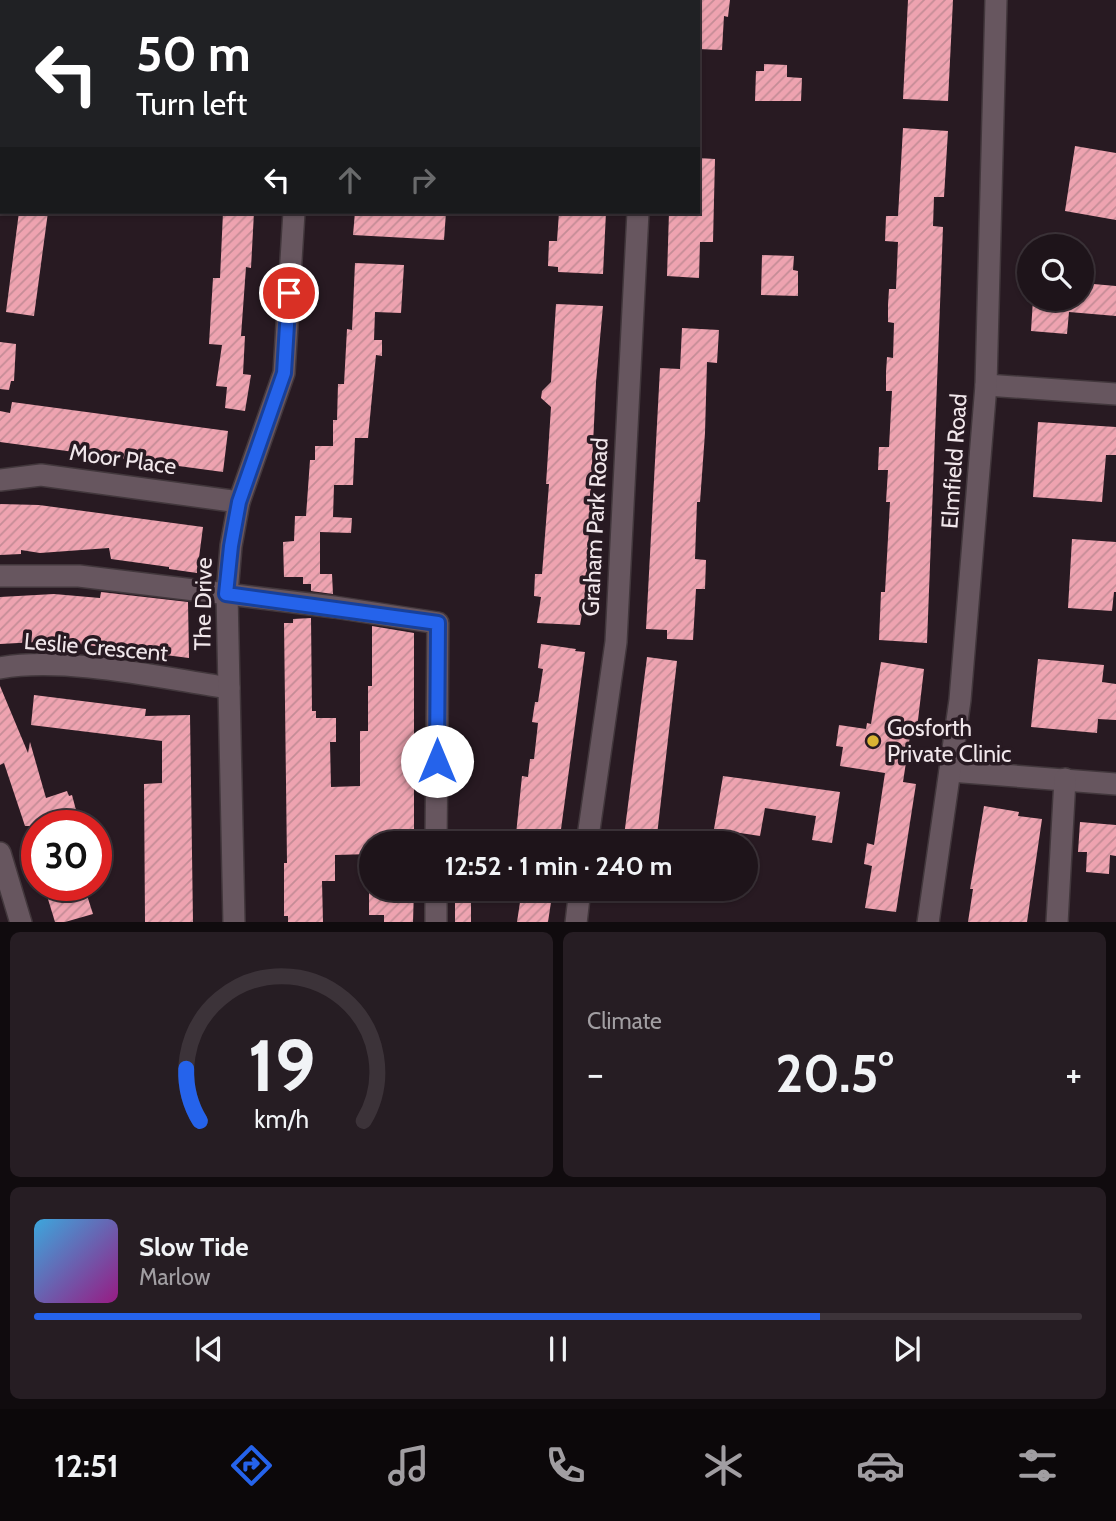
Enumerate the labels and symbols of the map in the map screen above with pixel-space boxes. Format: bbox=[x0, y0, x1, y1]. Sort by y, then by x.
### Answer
pin bbox=[259, 263, 319, 323]
street label: Elmfield Road bbox=[935, 392, 973, 530]
street label: Graham Park Road bbox=[576, 437, 614, 617]
street label: Moor Place bbox=[68, 438, 178, 480]
street label: The Drive bbox=[188, 557, 218, 651]
street label: Leslie Crescent bbox=[23, 627, 169, 667]
place label: Gosforth Private Clinic bbox=[887, 714, 1011, 768]
position arrow bbox=[400, 724, 474, 798]
marker: Gosforth Private Clinic bbox=[865, 733, 881, 749]
speed limit sign: 30 bbox=[21, 810, 112, 901]

